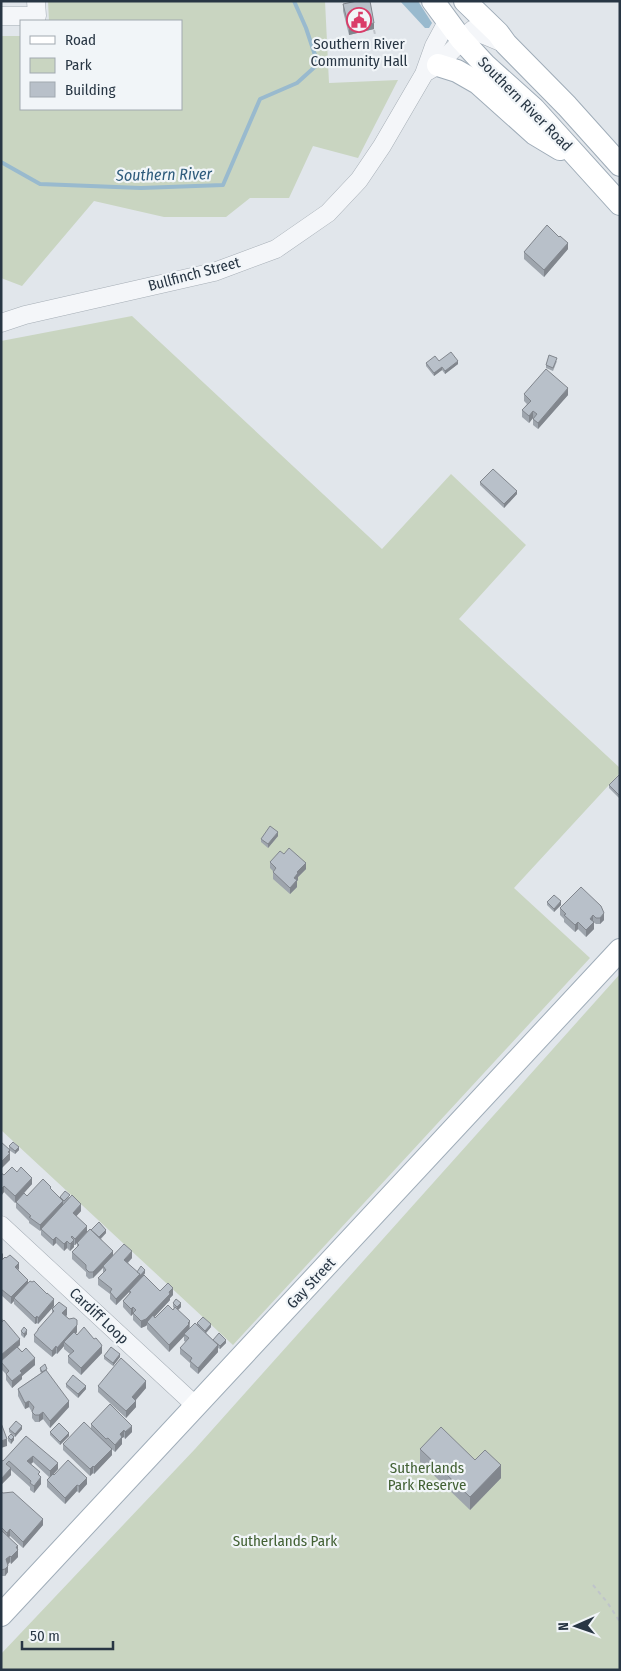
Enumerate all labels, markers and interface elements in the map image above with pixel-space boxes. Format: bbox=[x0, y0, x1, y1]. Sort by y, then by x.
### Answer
public building icon: Southern River Community Hall bbox=[346, 7, 372, 33]
legend bbox=[20, 20, 182, 110]
text: Road bbox=[65, 31, 96, 49]
place label: Southern River Community Hall bbox=[310, 35, 408, 70]
street label: Southern River Road bbox=[474, 53, 576, 155]
text: Park bbox=[65, 56, 92, 74]
text: Building bbox=[65, 81, 116, 99]
water label: Southern River bbox=[115, 164, 213, 185]
street label: Bullfinch Street bbox=[146, 253, 242, 295]
street label: Gay Street bbox=[283, 1254, 339, 1312]
street label: Cardiff Loop bbox=[66, 1284, 132, 1348]
park label: Sutherlands Park Reserve bbox=[388, 1459, 466, 1494]
park label: Sutherlands Park bbox=[233, 1532, 337, 1550]
north arrow bbox=[551, 1601, 601, 1651]
scale bar bbox=[22, 1618, 114, 1650]
text: N bbox=[555, 1622, 572, 1631]
text: 50 m bbox=[30, 1627, 60, 1645]

